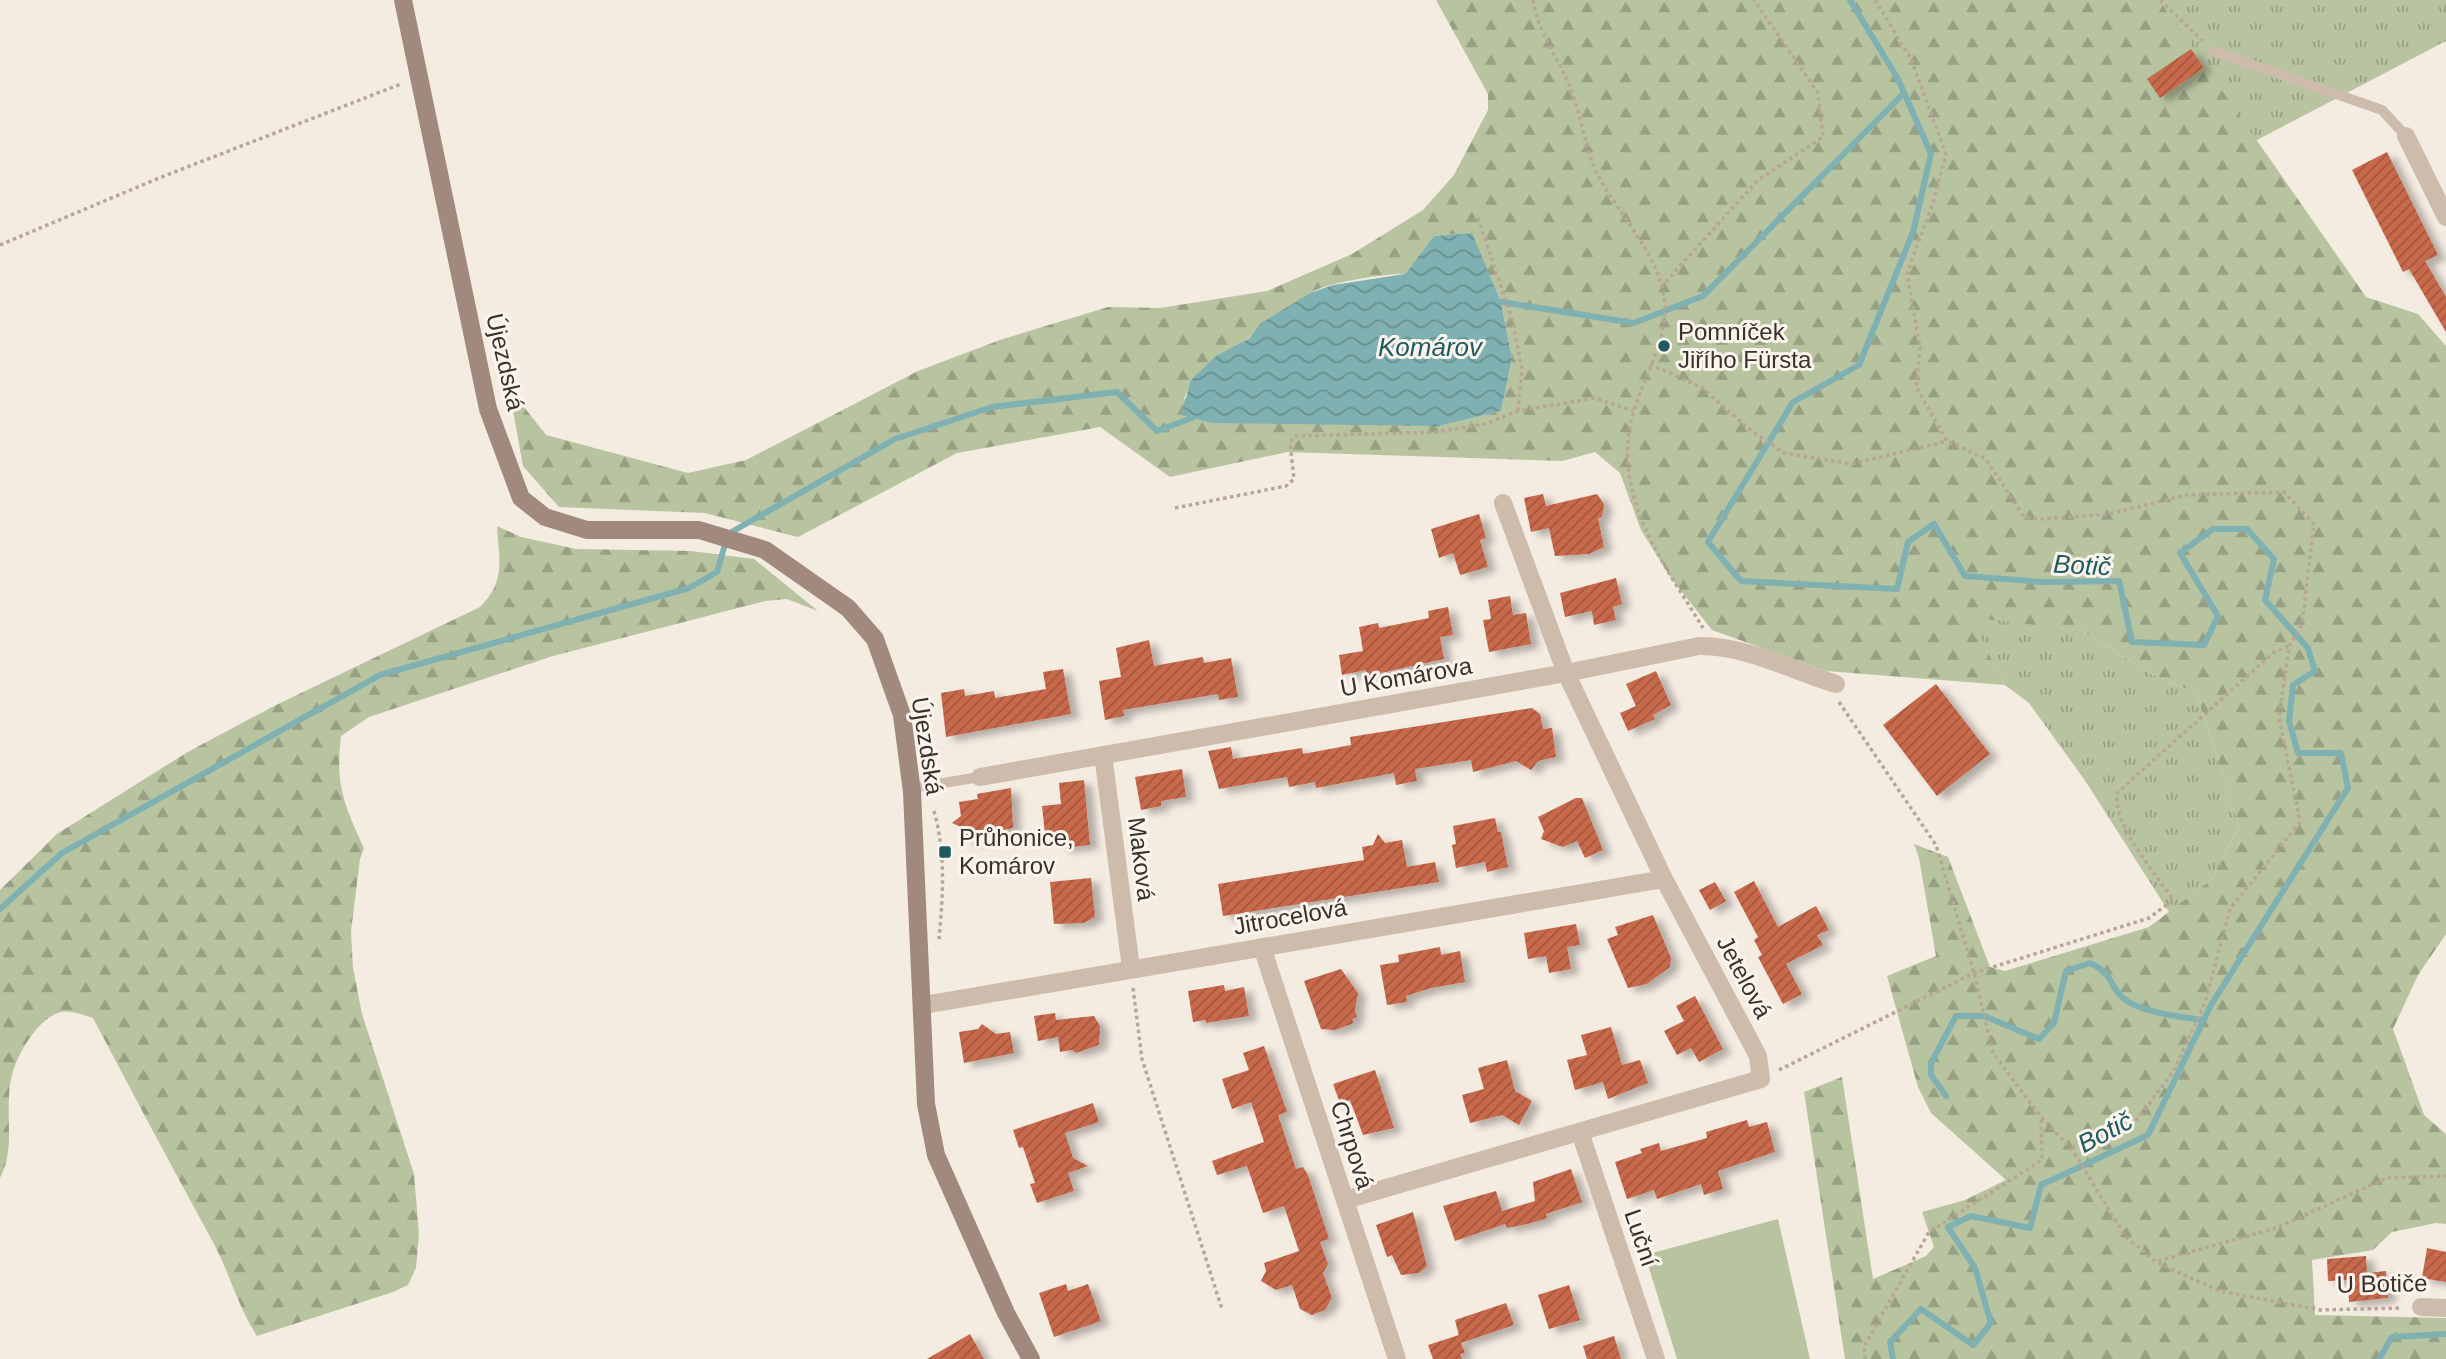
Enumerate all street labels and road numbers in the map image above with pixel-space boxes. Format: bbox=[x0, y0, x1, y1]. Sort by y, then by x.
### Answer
street label: Újezdská bbox=[481, 311, 530, 414]
street label: U Komárova bbox=[1338, 652, 1475, 701]
street label: Újezdská bbox=[906, 695, 949, 797]
street label: Maková bbox=[1123, 816, 1160, 903]
street label: Jitrocelová bbox=[1231, 893, 1349, 940]
street label: Jetelová bbox=[1712, 931, 1778, 1023]
street label: Chrpová bbox=[1326, 1098, 1380, 1193]
street label: Luční bbox=[1619, 1206, 1664, 1270]
street label: U Botiče bbox=[2336, 1269, 2428, 1298]

